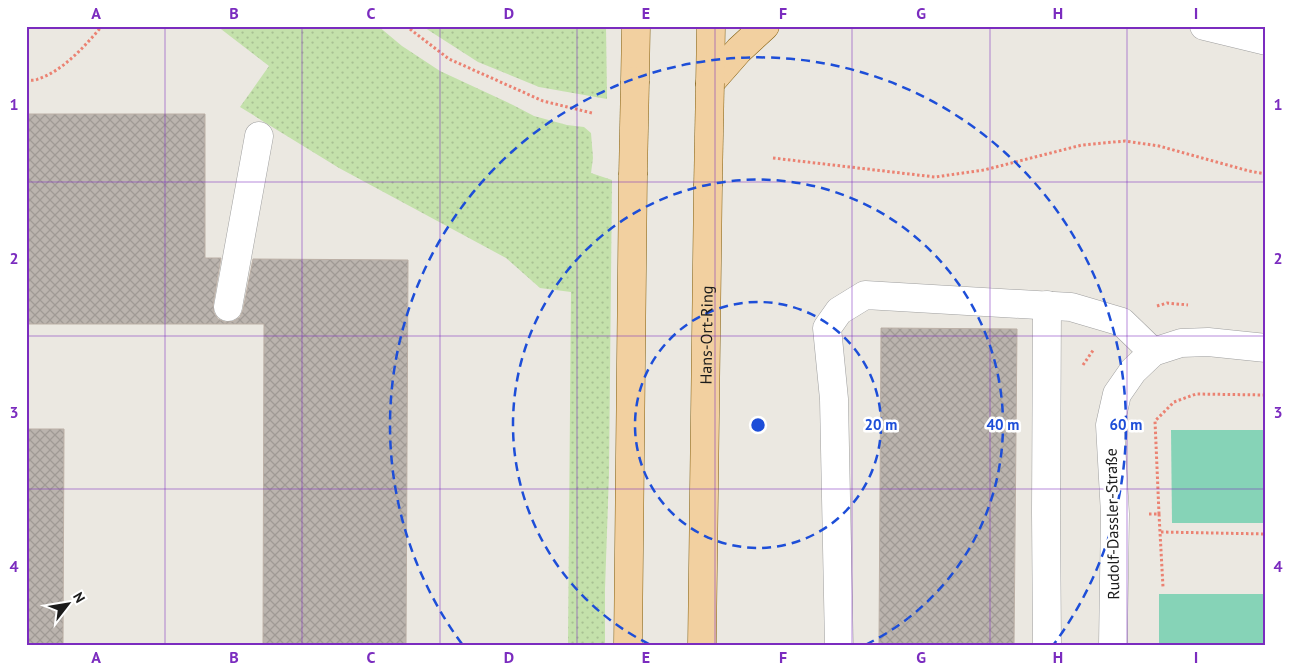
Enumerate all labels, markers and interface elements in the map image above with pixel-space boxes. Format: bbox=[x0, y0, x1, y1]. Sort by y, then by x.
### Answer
text: A bbox=[91, 3, 101, 23]
text: B bbox=[229, 3, 239, 23]
text: C bbox=[367, 3, 376, 23]
text: D bbox=[504, 3, 514, 23]
text: E bbox=[642, 3, 650, 23]
text: F bbox=[779, 3, 787, 23]
text: G bbox=[916, 3, 926, 23]
text: H bbox=[1053, 3, 1063, 23]
text: I bbox=[1194, 3, 1198, 23]
text: 1 bbox=[9, 94, 19, 114]
text: 1 bbox=[1273, 94, 1283, 114]
text: 2 bbox=[9, 248, 19, 268]
text: 2 bbox=[1273, 248, 1283, 268]
street label: Hans-Ort-Ring bbox=[695, 286, 717, 385]
text: 3 bbox=[9, 402, 19, 422]
text: 3 bbox=[1273, 402, 1283, 422]
text: 20 m bbox=[865, 415, 897, 434]
text: 40 m bbox=[987, 415, 1019, 434]
text: 60 m bbox=[1110, 415, 1142, 434]
centre of rings bbox=[749, 416, 767, 434]
street label: Rudolf-Dassler-Straße bbox=[1101, 448, 1123, 600]
text: 4 bbox=[9, 556, 19, 576]
text: 4 bbox=[1273, 556, 1283, 576]
north arrow bbox=[42, 578, 92, 628]
text: N bbox=[69, 589, 89, 606]
text: A bbox=[91, 647, 101, 667]
text: B bbox=[229, 647, 239, 667]
text: C bbox=[367, 647, 376, 667]
text: D bbox=[504, 647, 514, 667]
text: E bbox=[642, 647, 650, 667]
text: F bbox=[779, 647, 787, 667]
text: G bbox=[916, 647, 926, 667]
text: H bbox=[1053, 647, 1063, 667]
text: I bbox=[1194, 647, 1198, 667]

